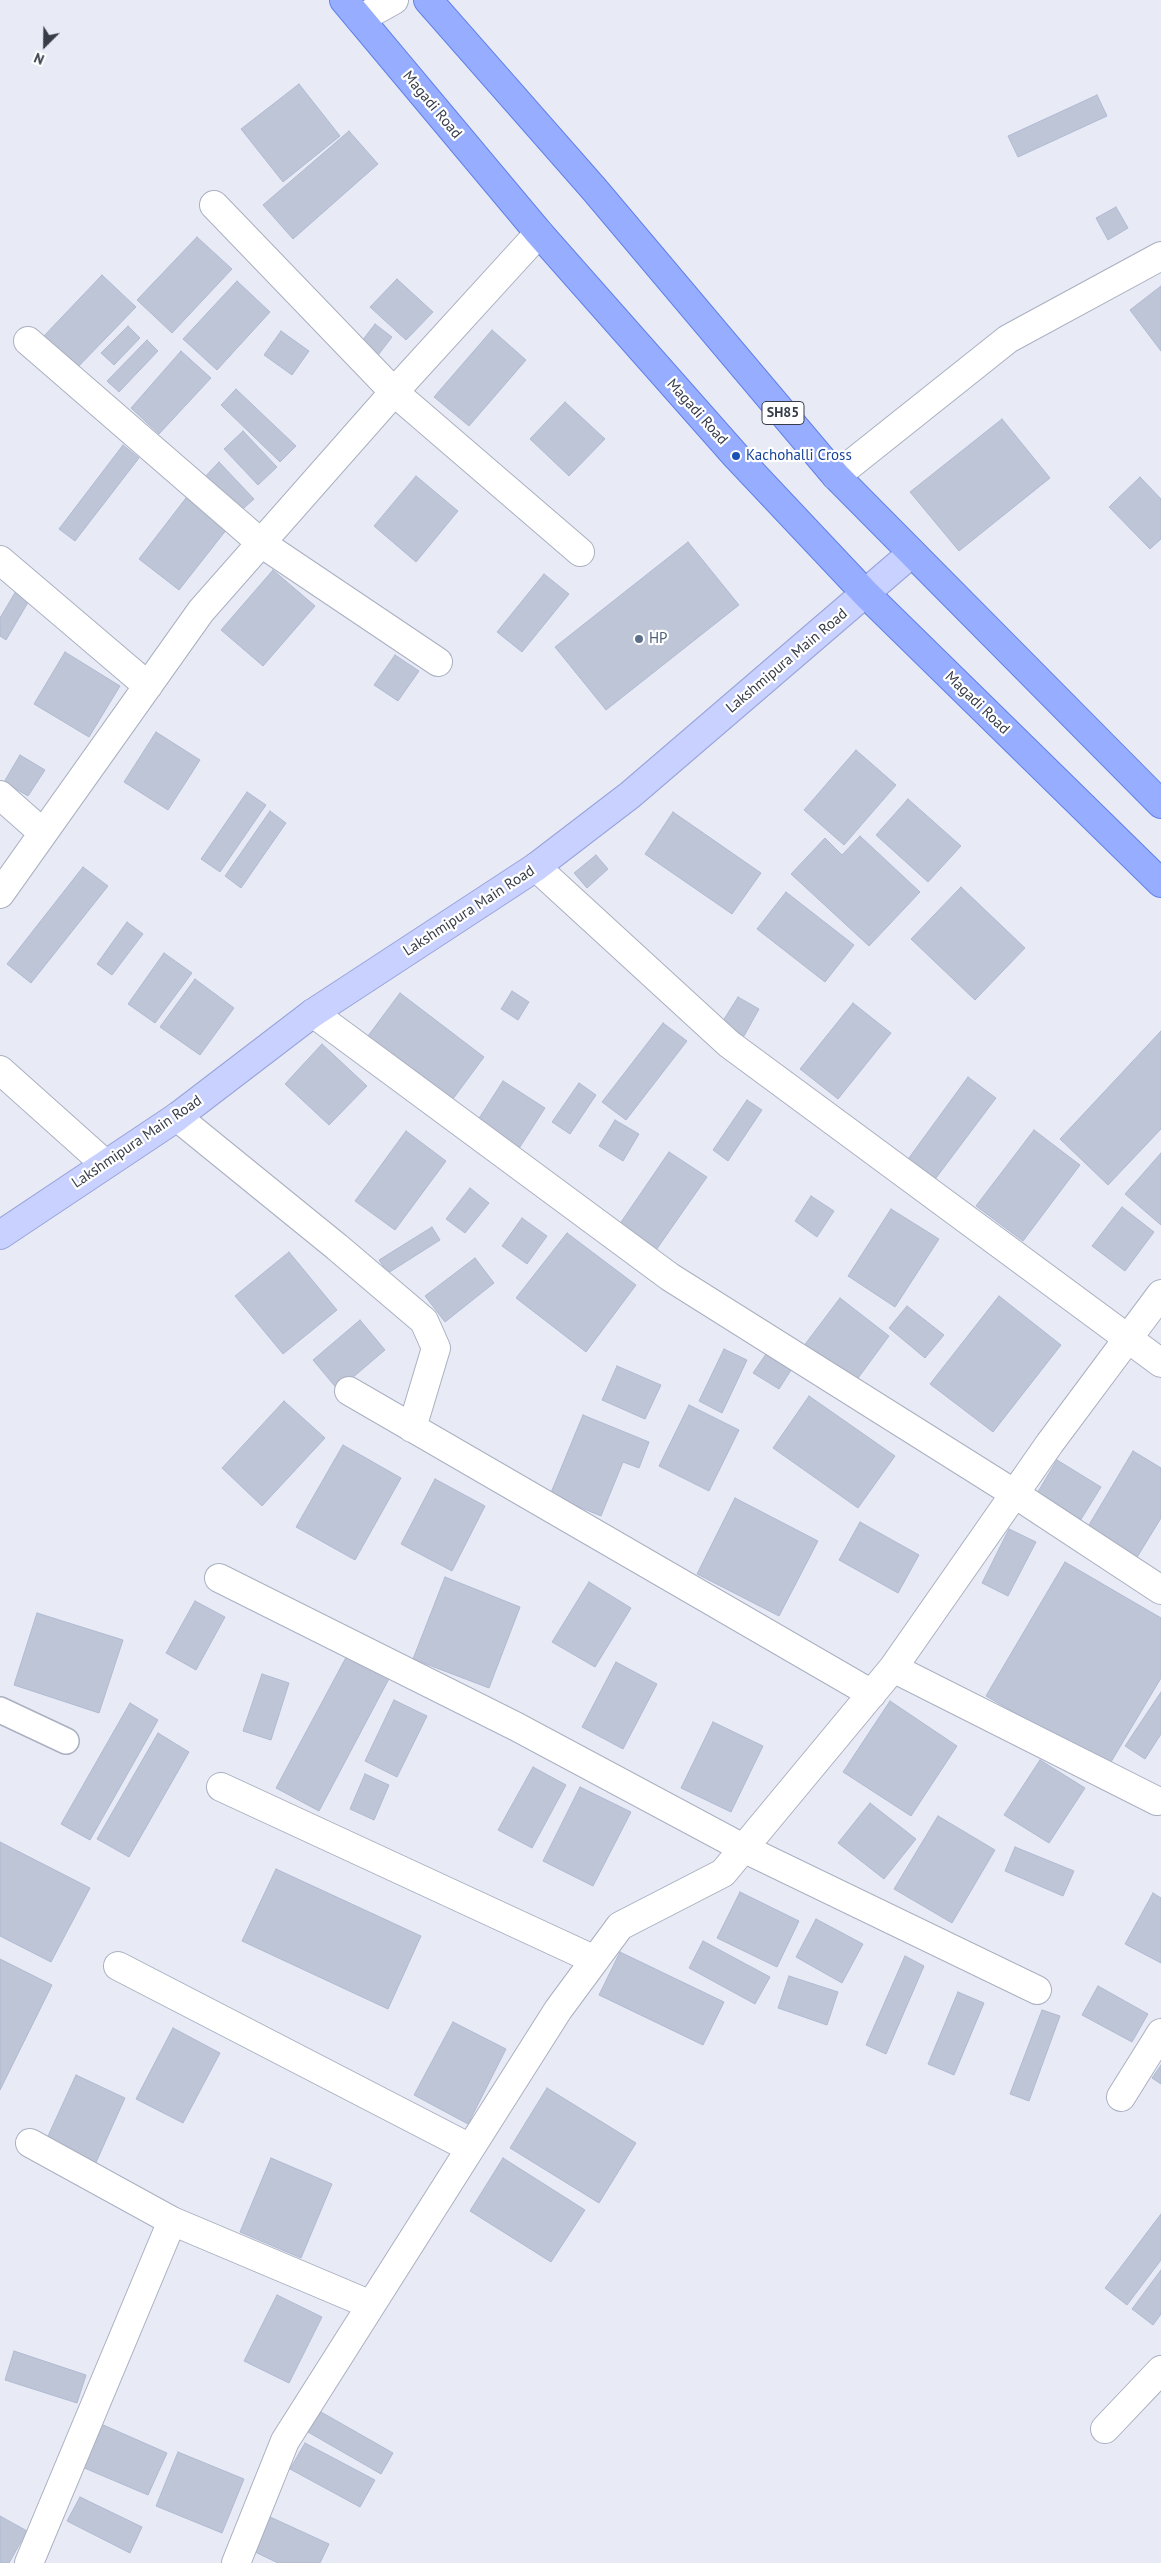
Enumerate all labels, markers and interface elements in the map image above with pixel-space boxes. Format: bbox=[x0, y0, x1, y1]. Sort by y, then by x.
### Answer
north arrow bbox=[20, 20, 70, 70]
text: N bbox=[31, 49, 47, 69]
street label: Magadi Road bbox=[399, 68, 465, 142]
street label: Magadi Road bbox=[663, 375, 731, 449]
road number: SH85 bbox=[762, 402, 804, 424]
place label: Kachohalli Cross bbox=[746, 447, 852, 465]
marker: Kachohalli Cross bbox=[730, 450, 742, 462]
street label: Lakshmipura Main Road bbox=[723, 605, 851, 717]
place label: HP bbox=[649, 630, 667, 648]
marker: HP bbox=[633, 633, 645, 645]
street label: Magadi Road bbox=[941, 668, 1013, 738]
street label: Lakshmipura Main Road bbox=[400, 862, 538, 960]
street label: Lakshmipura Main Road bbox=[69, 1092, 205, 1192]

